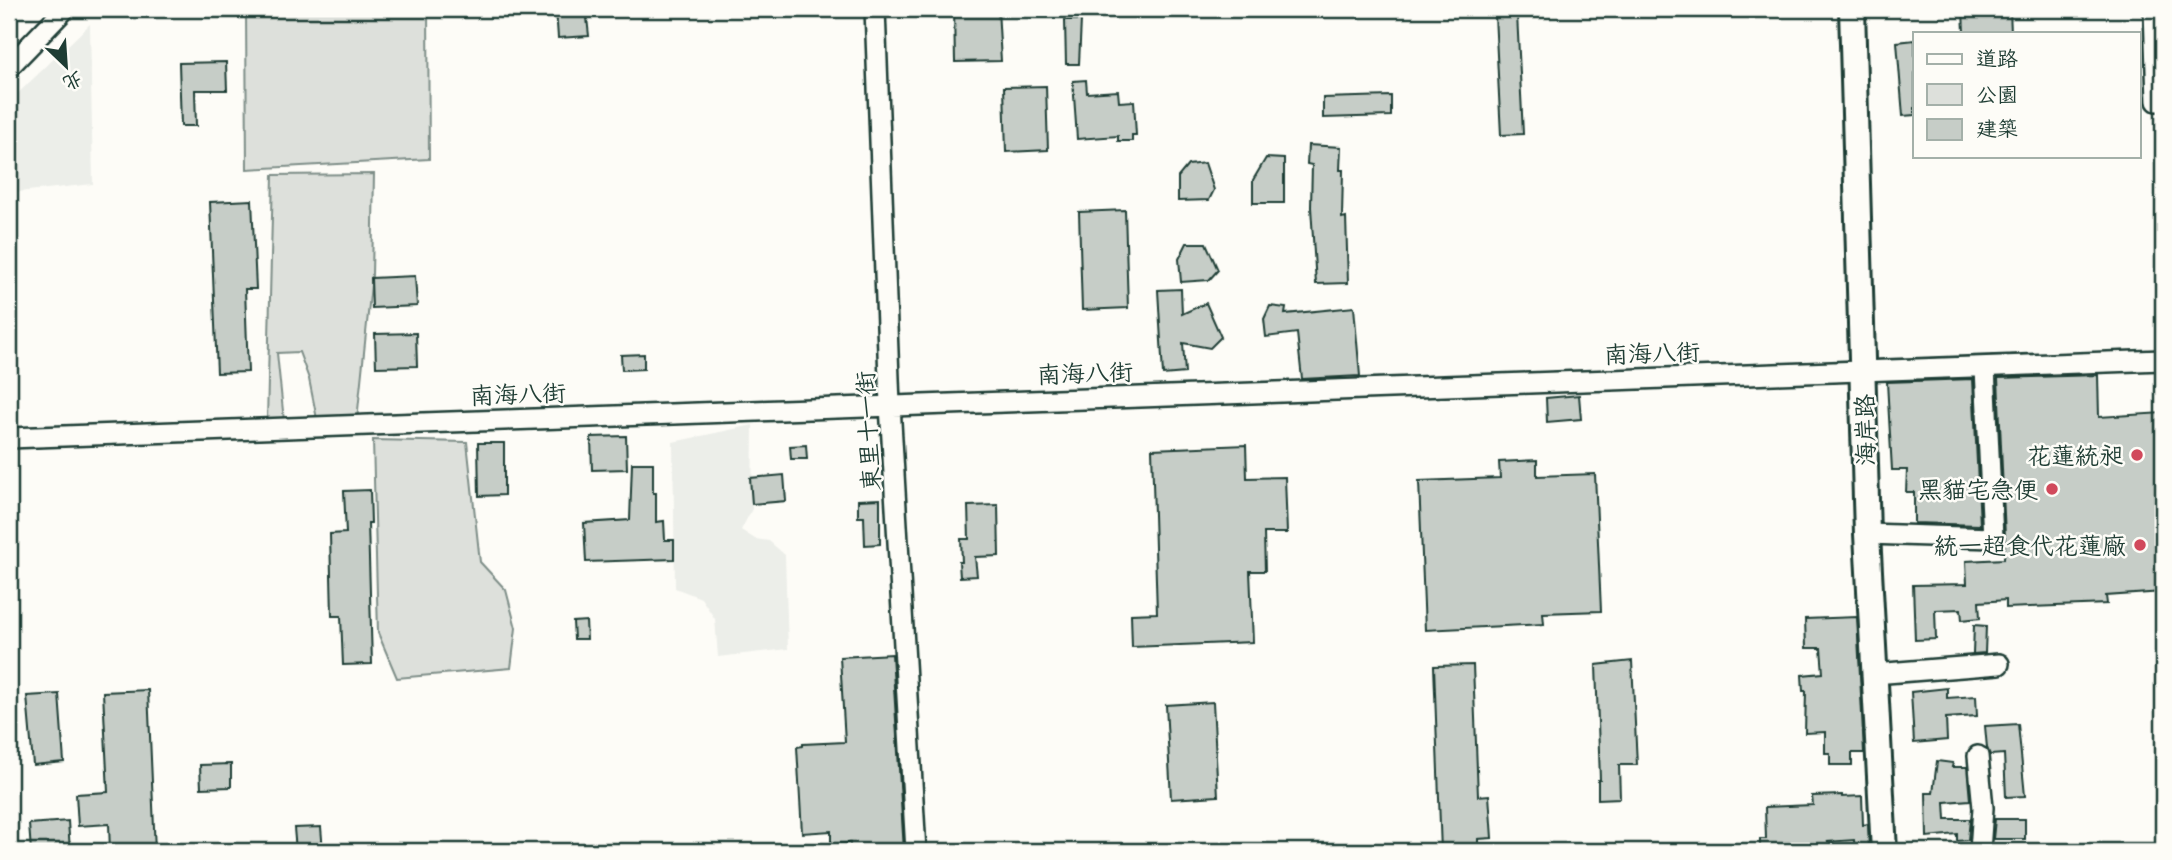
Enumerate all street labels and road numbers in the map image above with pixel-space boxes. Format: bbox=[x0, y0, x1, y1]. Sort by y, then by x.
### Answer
street label: 南海八街 bbox=[1604, 337, 1700, 369]
street label: 南海八街 bbox=[1037, 357, 1133, 389]
street label: 東里十一街 bbox=[850, 370, 886, 492]
street label: 南海八街 bbox=[470, 378, 566, 410]
street label: 海岸路 bbox=[1850, 394, 1880, 466]

